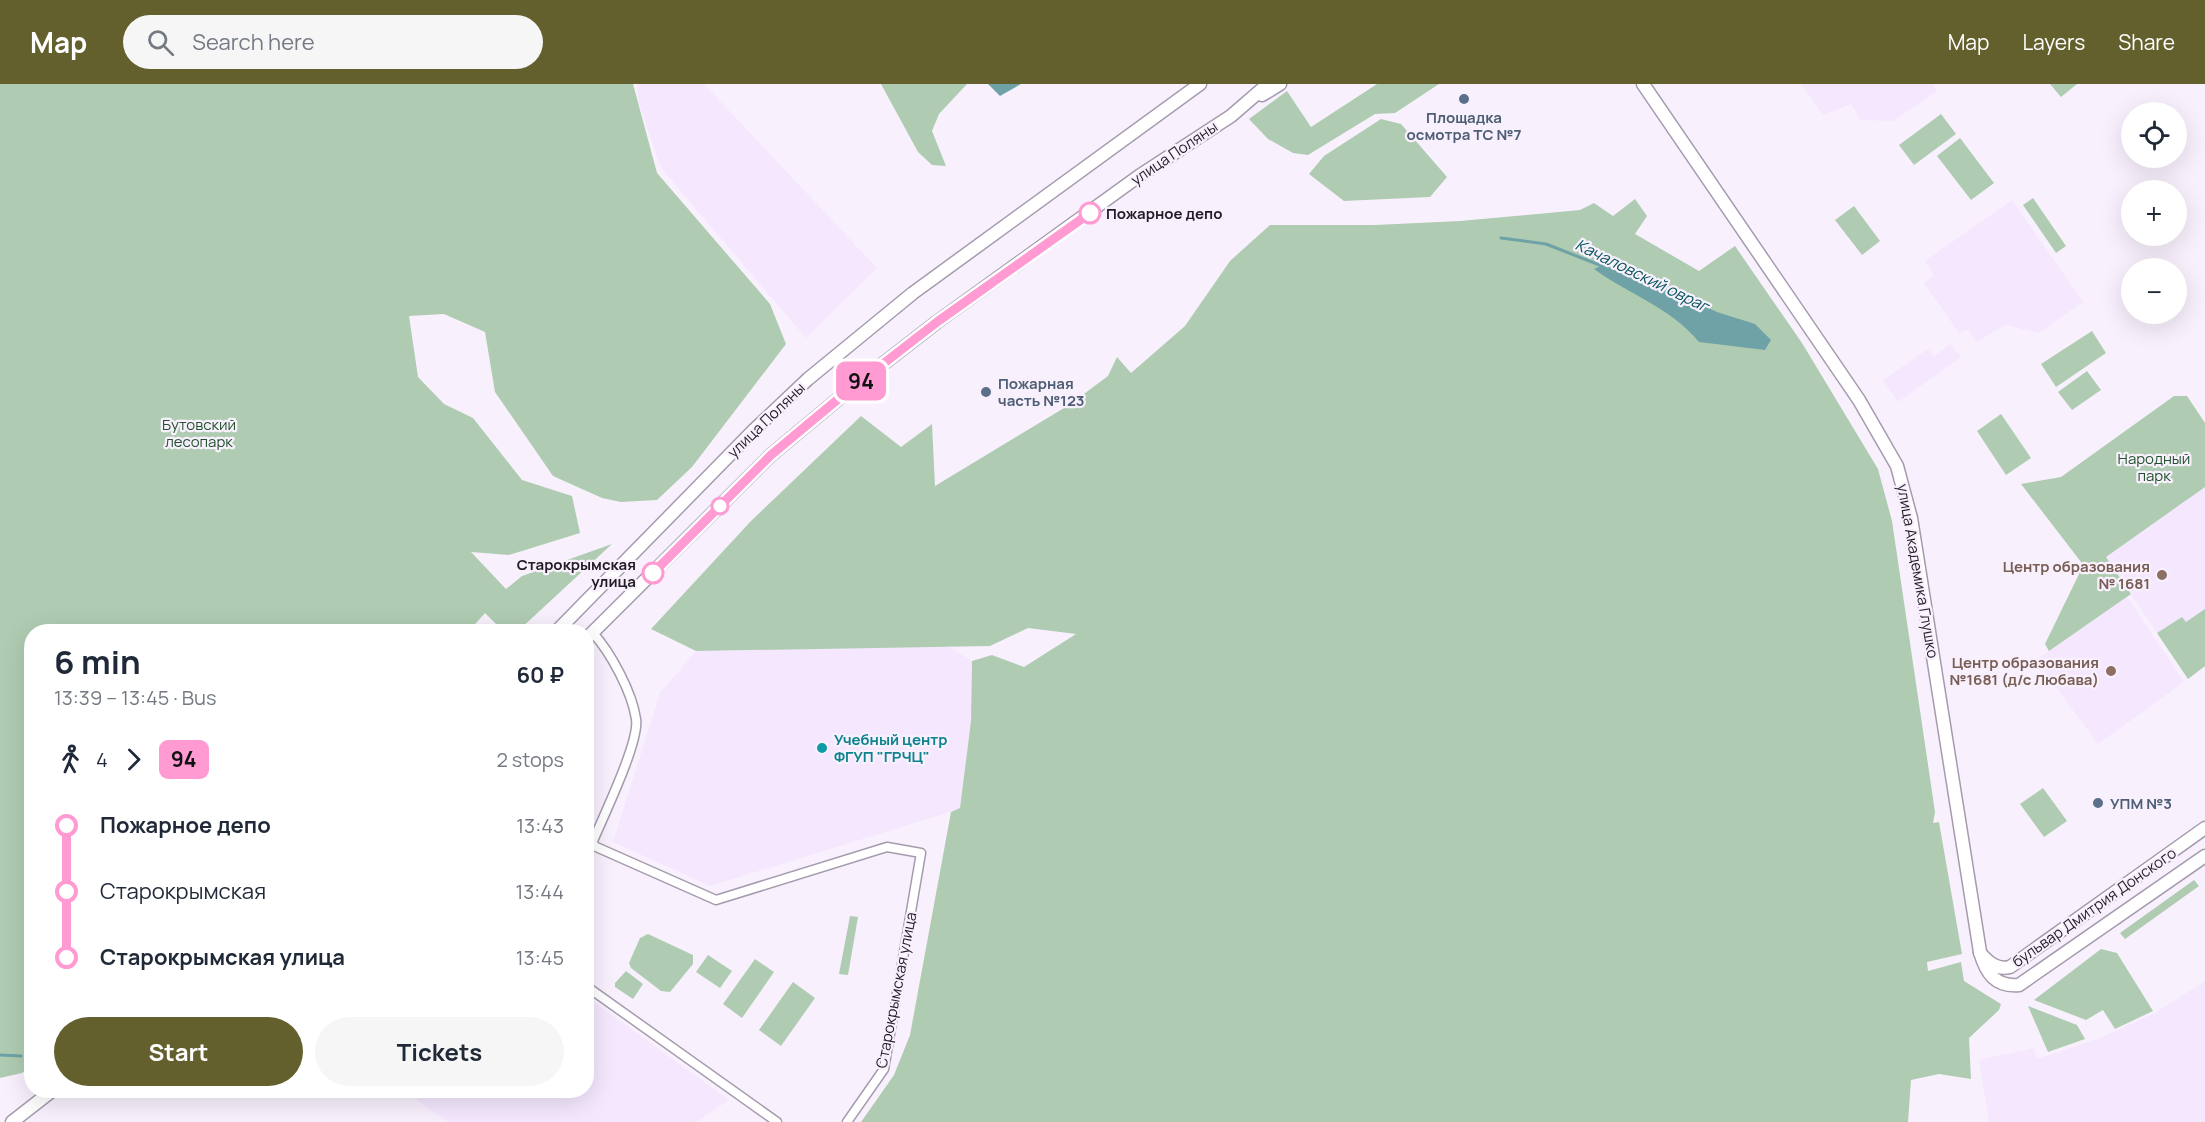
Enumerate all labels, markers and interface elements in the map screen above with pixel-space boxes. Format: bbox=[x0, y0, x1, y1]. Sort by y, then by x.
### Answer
search box bbox=[123, 15, 543, 69]
text: Map bbox=[30, 23, 87, 61]
icon: search bbox=[144, 26, 177, 59]
text: Search here bbox=[192, 27, 315, 57]
text: Map bbox=[1948, 28, 1989, 56]
text: Layers bbox=[2022, 28, 2085, 56]
text: Share bbox=[2118, 28, 2175, 56]
marker: Площадка осмотра ТС №7 bbox=[1457, 92, 1471, 106]
map controls bbox=[2121, 102, 2187, 324]
button: locate bbox=[2121, 102, 2187, 168]
place label: Площадка осмотра ТС №7 bbox=[1407, 107, 1521, 145]
street label: улица Поляны bbox=[1126, 116, 1222, 190]
button: + bbox=[2121, 180, 2187, 246]
marker: Пожарное депо bbox=[1079, 202, 1101, 224]
place label: Пожарное депо bbox=[1106, 203, 1222, 224]
water label: Качаловский овраг bbox=[1572, 233, 1714, 318]
button: − bbox=[2121, 258, 2187, 324]
line badge: 94 bbox=[834, 362, 888, 400]
text: 94 bbox=[848, 367, 874, 395]
place label: Пожарная часть №123 bbox=[998, 373, 1085, 411]
street label: улица Поляны bbox=[723, 378, 809, 462]
marker: Пожарная часть №123 bbox=[979, 385, 993, 399]
park label: Бутовский лесопарк bbox=[162, 414, 236, 452]
park label: Народный парк bbox=[2118, 448, 2190, 486]
street label: улица Академика Глушко bbox=[1892, 482, 1944, 660]
unlabelled marker bbox=[711, 497, 729, 515]
place label: Старокрымская улица bbox=[517, 554, 636, 592]
place label: Центр образования № 1681 bbox=[2003, 556, 2150, 594]
marker: Старокрымская улица bbox=[642, 562, 664, 584]
marker: Центр образования № 1681 bbox=[2155, 568, 2169, 582]
text: 6 min bbox=[54, 639, 141, 684]
place label: Центр образования №1681 (д/с Любава) bbox=[1950, 652, 2099, 690]
text: 60 ₽ bbox=[516, 660, 564, 690]
marker: Центр образования №1681 (д/с Любава) bbox=[2104, 664, 2118, 678]
text: 13:39 – 13:45 · Bus bbox=[54, 684, 216, 711]
place label: Учебный центр ФГУП "ГРЧЦ" bbox=[834, 729, 947, 767]
marker: Учебный центр ФГУП "ГРЧЦ" bbox=[815, 741, 829, 755]
icon: walk bbox=[54, 743, 87, 776]
icon: forward bbox=[117, 743, 150, 776]
text: 94 bbox=[171, 745, 197, 773]
text: 4 bbox=[96, 746, 108, 773]
text: 2 stops bbox=[496, 746, 564, 773]
place label: УПМ №3 bbox=[2110, 793, 2172, 814]
marker: УПМ №3 bbox=[2091, 796, 2105, 810]
text: Пожарное депо bbox=[100, 810, 271, 840]
text: 13:43 bbox=[516, 812, 564, 839]
street label: бульвар Дмитрия Донского bbox=[2008, 842, 2180, 972]
text: Старокрымская bbox=[100, 876, 266, 906]
text: 13:44 bbox=[515, 878, 564, 905]
street label: Старокрымская улица bbox=[871, 910, 921, 1070]
text: Старокрымская улица bbox=[100, 942, 345, 972]
text: 13:45 bbox=[516, 944, 564, 971]
button: Start bbox=[54, 1017, 303, 1086]
button: Tickets bbox=[315, 1017, 564, 1086]

